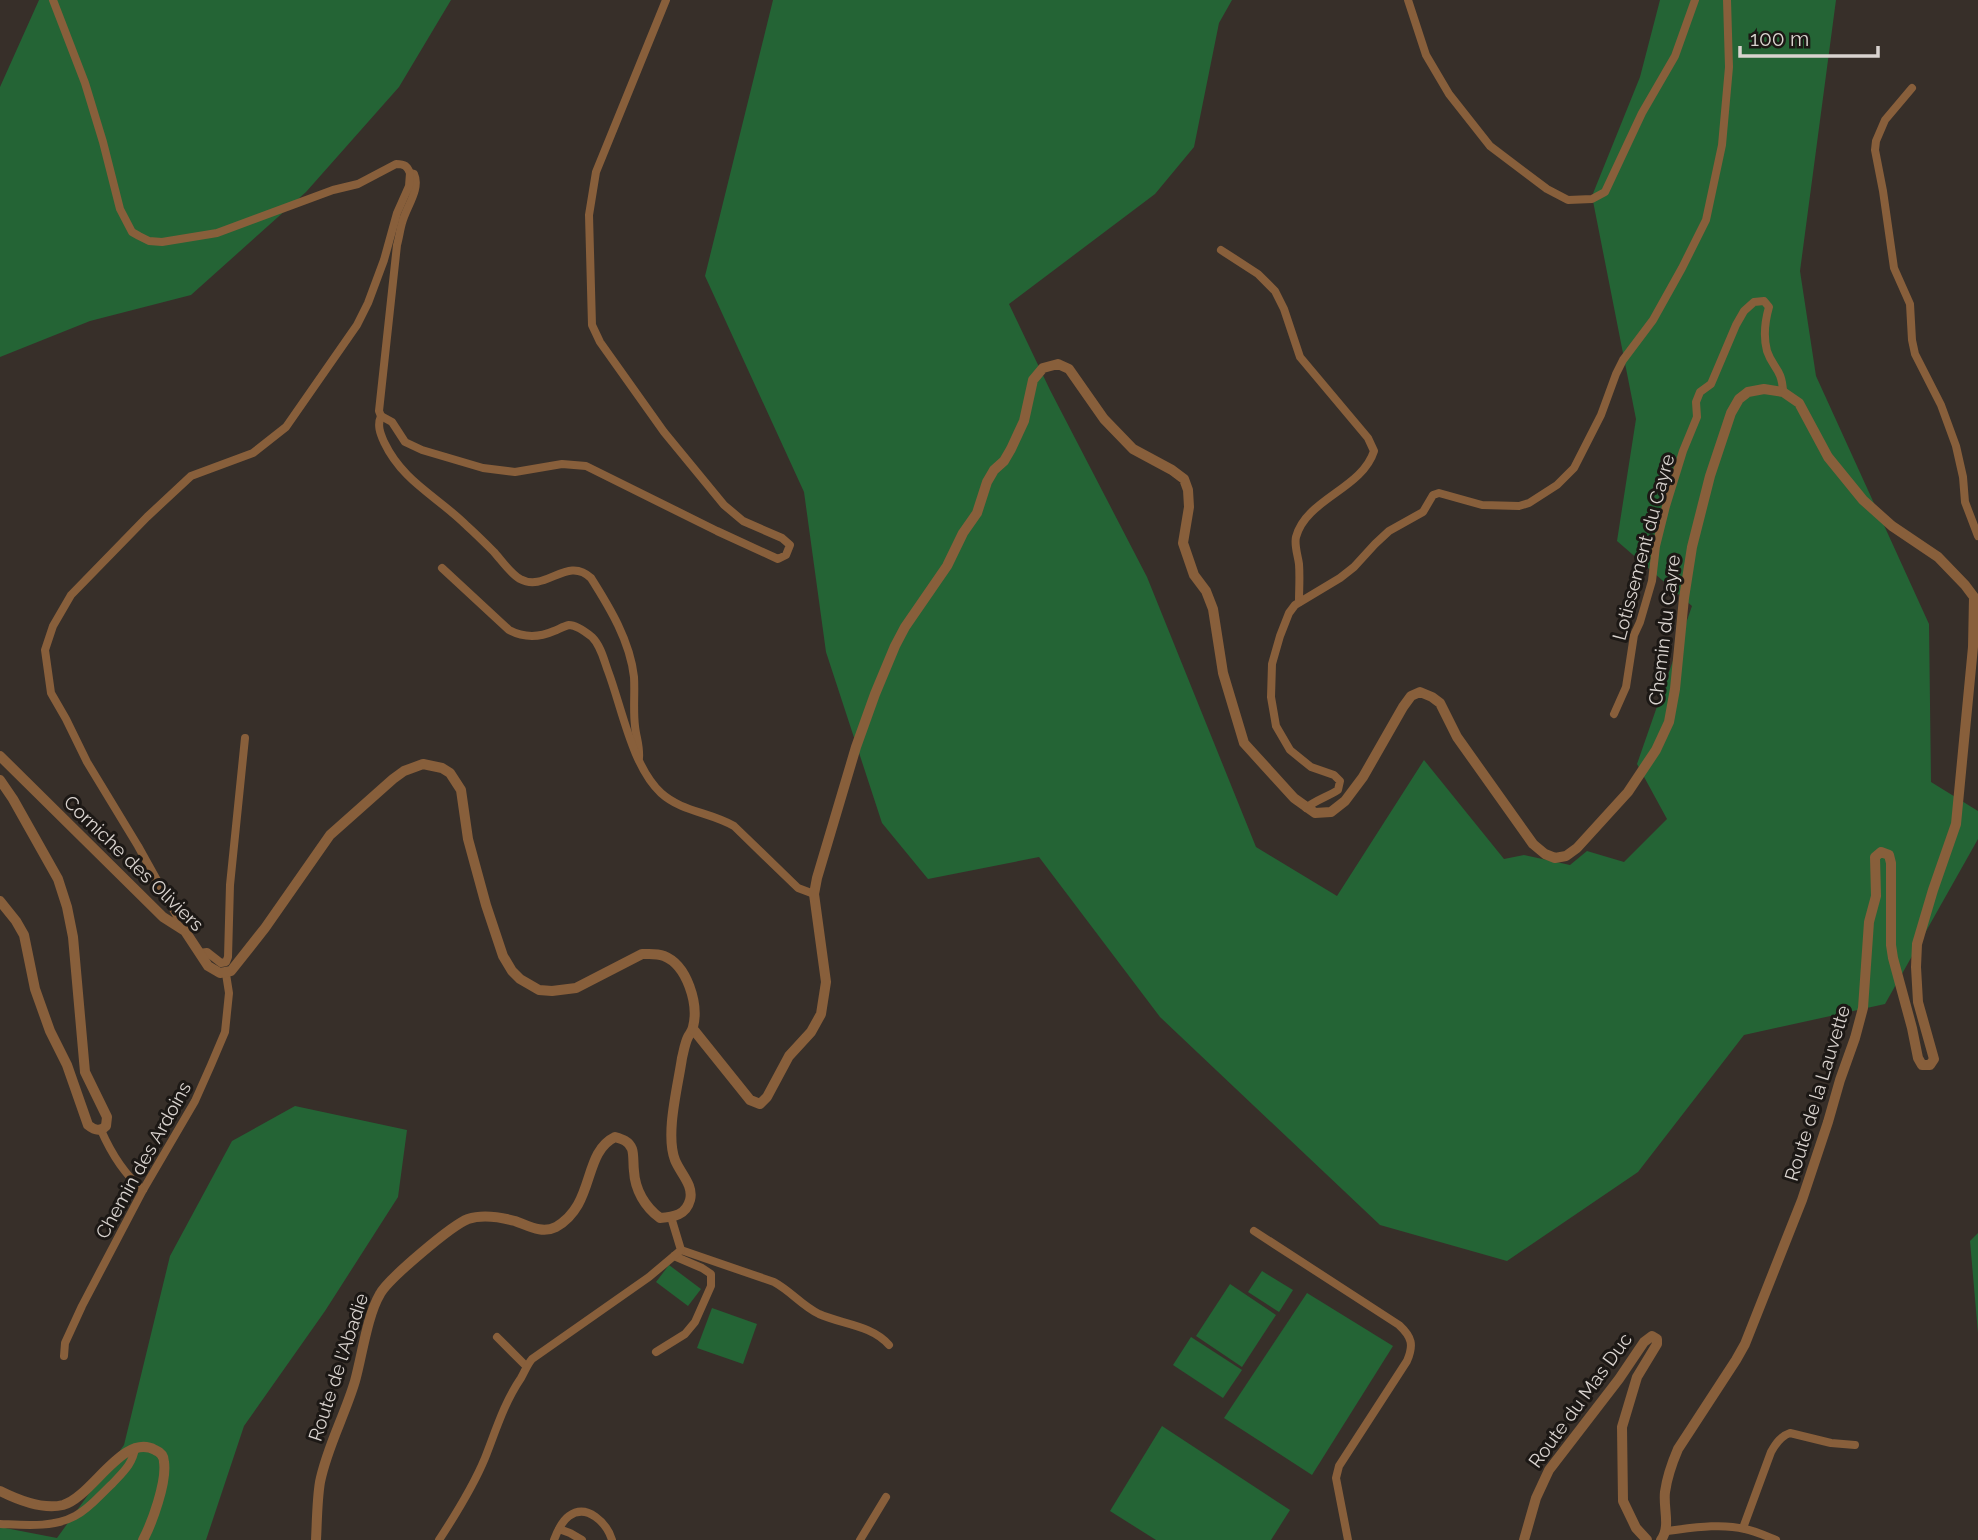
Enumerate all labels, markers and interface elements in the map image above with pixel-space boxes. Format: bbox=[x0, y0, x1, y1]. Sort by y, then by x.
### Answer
scale bar bbox=[1740, 14, 1878, 58]
text: 100 m bbox=[1750, 26, 1809, 51]
street label: Lotissement du Cayre bbox=[1608, 452, 1678, 642]
street label: Chemin du Cayre bbox=[1644, 553, 1684, 707]
street label: Corniche des Oliviers bbox=[60, 791, 208, 935]
street label: Route de la Lauvette bbox=[1780, 1003, 1854, 1183]
street label: Chemin des Ardoins bbox=[91, 1078, 195, 1242]
street label: Route de l'Abadie bbox=[304, 1290, 372, 1444]
street label: Route du Mas Duc bbox=[1524, 1328, 1636, 1472]

